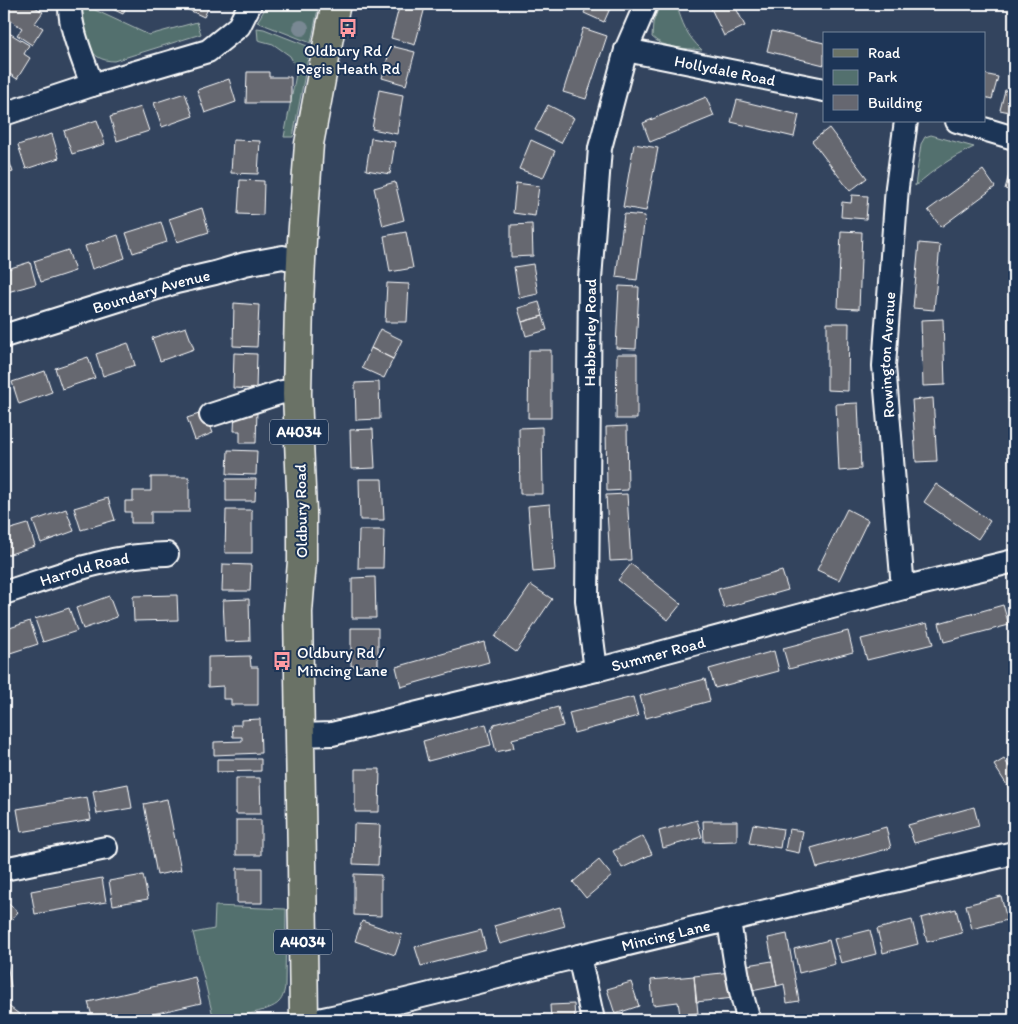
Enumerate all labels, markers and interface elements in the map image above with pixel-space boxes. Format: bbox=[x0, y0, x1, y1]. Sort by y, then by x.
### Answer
bus stop icon: Oldbury Rd / Regis Heath Rd bbox=[337, 17, 359, 39]
legend bbox=[823, 32, 986, 122]
place label: Oldbury Rd / Regis Heath Rd bbox=[296, 41, 400, 78]
text: Road bbox=[868, 44, 901, 62]
street label: Hollydale Road bbox=[673, 51, 778, 90]
text: Park bbox=[868, 68, 898, 86]
text: Building bbox=[868, 94, 922, 112]
street label: Boundary Avenue bbox=[90, 265, 212, 317]
street label: Habberley Road bbox=[579, 278, 600, 387]
street label: Rowington Avenue bbox=[874, 291, 899, 419]
road number: A4034 bbox=[270, 420, 328, 444]
street label: Oldbury Road bbox=[291, 463, 311, 558]
street label: Harrold Road bbox=[37, 548, 131, 590]
street label: Summer Road bbox=[609, 632, 708, 675]
place label: Oldbury Rd / Mincing Lane bbox=[297, 643, 388, 680]
bus stop icon: Oldbury Rd / Mincing Lane bbox=[271, 650, 293, 672]
street label: Mincing Lane bbox=[619, 915, 712, 955]
road number: A4034 bbox=[274, 930, 332, 954]

